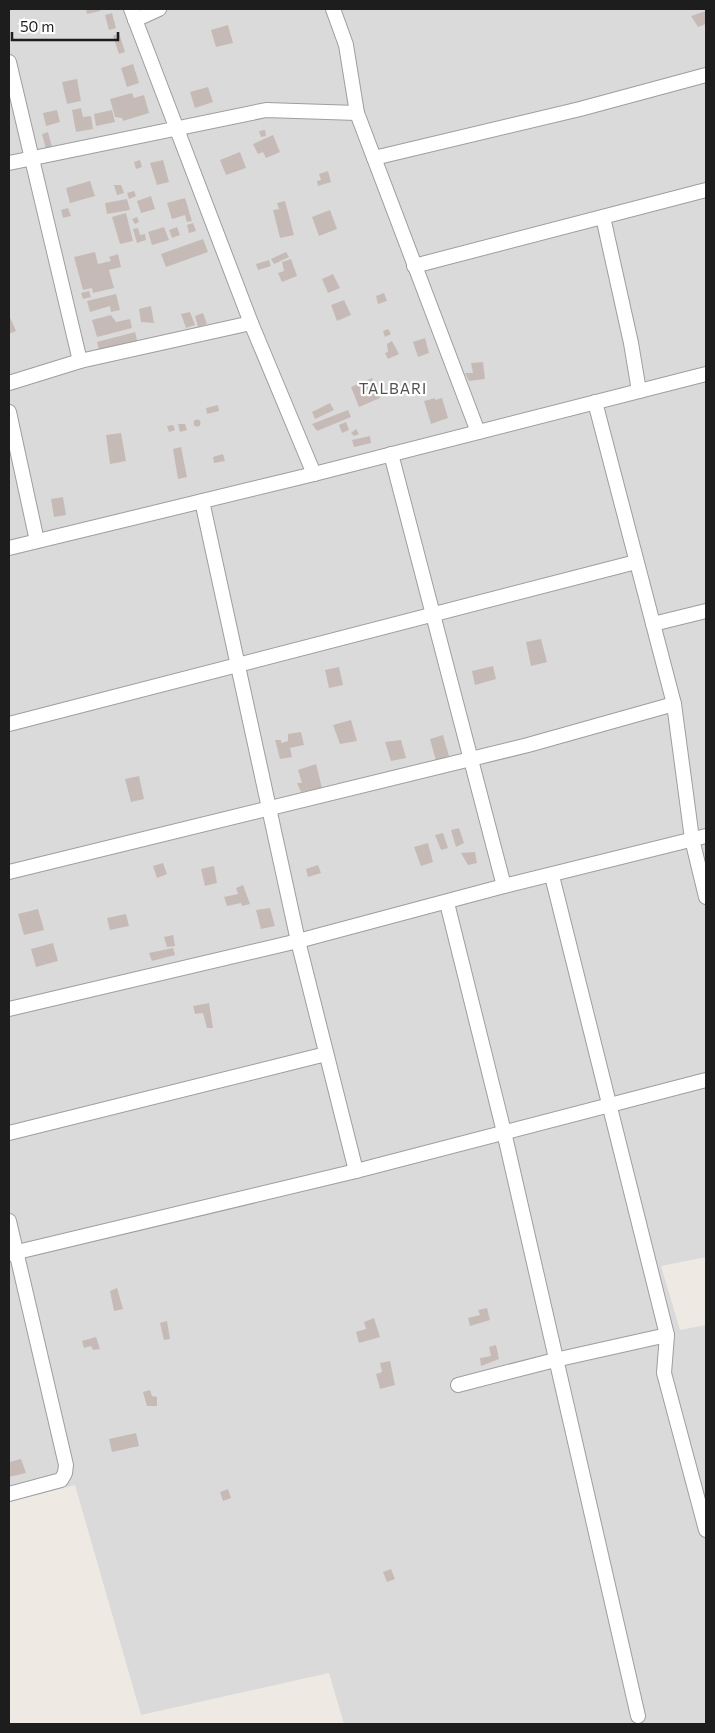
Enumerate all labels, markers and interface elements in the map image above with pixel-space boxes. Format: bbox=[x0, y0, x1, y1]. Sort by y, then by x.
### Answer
scale bar bbox=[12, 10, 119, 42]
text: 50 m bbox=[20, 17, 54, 35]
district label: TALBARI bbox=[359, 379, 427, 397]

